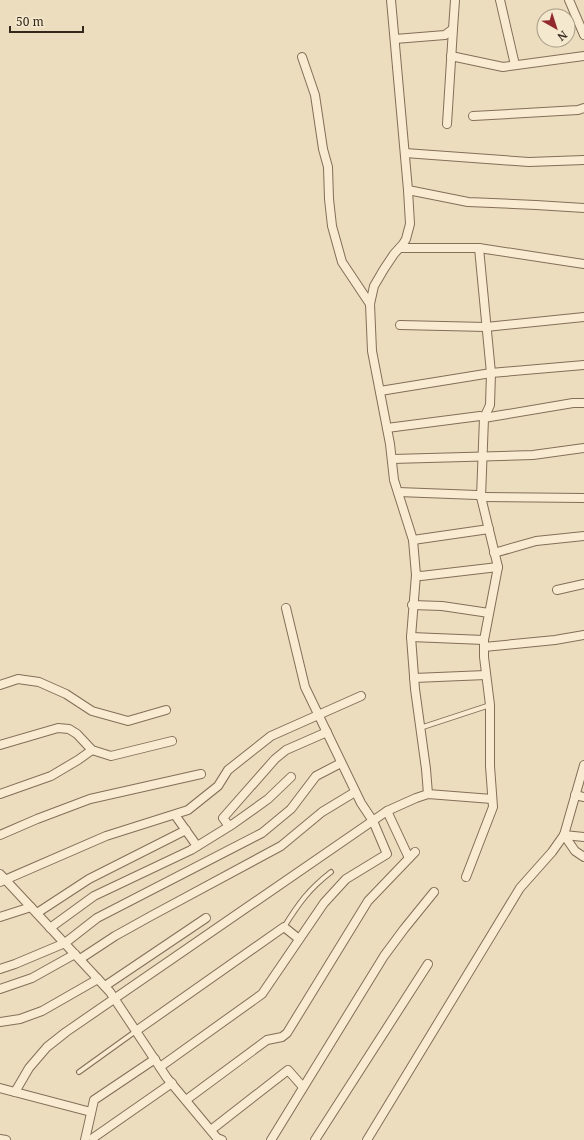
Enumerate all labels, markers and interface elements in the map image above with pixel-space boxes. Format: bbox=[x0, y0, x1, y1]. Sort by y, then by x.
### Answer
scale bar bbox=[10, 8, 83, 34]
north arrow bbox=[536, 8, 576, 48]
text: 50 m bbox=[16, 13, 44, 30]
text: N bbox=[554, 28, 571, 45]

